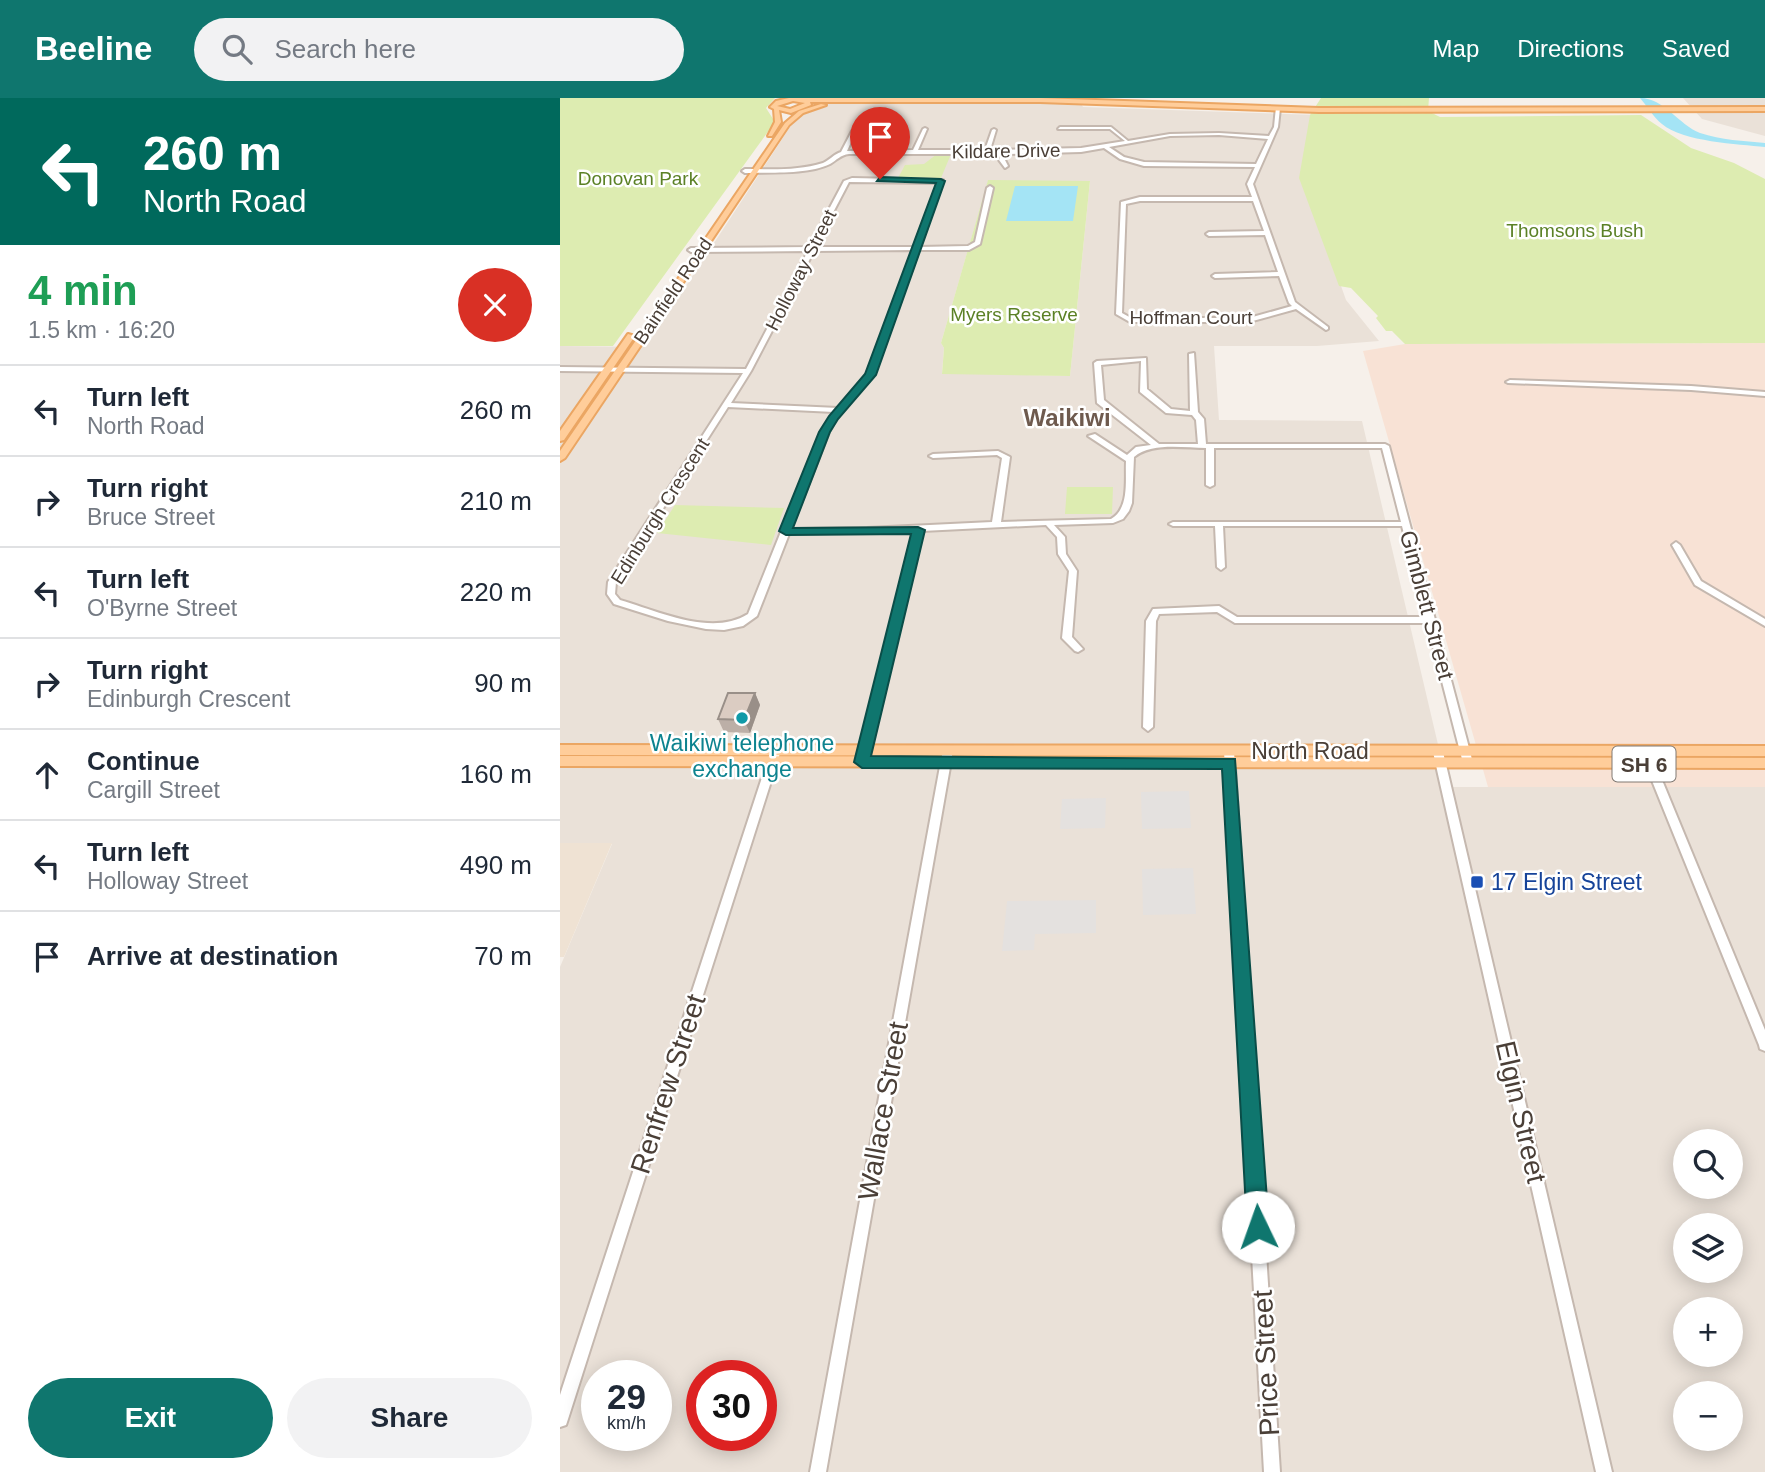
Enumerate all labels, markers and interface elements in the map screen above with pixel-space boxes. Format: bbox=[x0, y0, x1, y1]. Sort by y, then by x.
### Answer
search box bbox=[194, 18, 684, 81]
text: Beeline bbox=[35, 30, 152, 67]
icon: search bbox=[218, 30, 256, 68]
text: Search here bbox=[274, 34, 416, 64]
text: Map bbox=[1433, 35, 1479, 62]
text: Directions bbox=[1517, 35, 1624, 62]
text: Saved bbox=[1662, 35, 1730, 62]
pin bbox=[850, 107, 910, 179]
icon: arrive bbox=[861, 118, 899, 156]
icon: left bbox=[28, 126, 119, 217]
text: 260 m bbox=[143, 126, 282, 180]
street label: Kildare Drive bbox=[951, 140, 1061, 162]
park label: Donovan Park bbox=[578, 168, 699, 189]
text: North Road bbox=[143, 183, 307, 219]
street label: Holloway Street bbox=[761, 205, 841, 334]
park label: Thomsons Bush bbox=[1506, 220, 1644, 241]
street label: Bainfield Road bbox=[630, 234, 716, 348]
text: 4 min bbox=[28, 267, 138, 314]
button: close bbox=[458, 268, 532, 342]
park label: Myers Reserve bbox=[950, 304, 1078, 325]
street label: Hoffman Court bbox=[1129, 307, 1253, 328]
text: 1.5 km · 16:20 bbox=[28, 317, 175, 343]
text: Turn left bbox=[87, 382, 189, 412]
icon: left bbox=[28, 392, 66, 430]
text: 260 m bbox=[460, 395, 532, 425]
district label: Waikiwi bbox=[1023, 404, 1111, 431]
text: North Road bbox=[87, 413, 205, 439]
street label: Edinburgh Crescent bbox=[607, 434, 714, 588]
text: Turn right bbox=[87, 473, 208, 503]
icon: right bbox=[28, 483, 66, 521]
text: 210 m bbox=[460, 486, 532, 516]
text: Bruce Street bbox=[87, 504, 215, 530]
street label: Gimblett Street bbox=[1395, 528, 1460, 683]
text: Turn left bbox=[87, 564, 189, 594]
icon: left bbox=[28, 574, 66, 612]
text: 220 m bbox=[460, 577, 532, 607]
text: O'Byrne Street bbox=[87, 595, 237, 621]
text: Turn right bbox=[87, 655, 208, 685]
icon: right bbox=[28, 665, 66, 703]
text: 90 m bbox=[474, 668, 532, 698]
text: Edinburgh Crescent bbox=[87, 686, 290, 712]
marker: Waikiwi telephone exchange bbox=[734, 710, 750, 726]
place label: Waikiwi telephone exchange bbox=[650, 730, 834, 782]
street label: North Road bbox=[1251, 738, 1369, 764]
text: Continue bbox=[87, 746, 200, 776]
road number: SH 6 bbox=[1612, 746, 1676, 782]
icon: ahead bbox=[28, 756, 66, 794]
text: 160 m bbox=[460, 759, 532, 789]
text: Cargill Street bbox=[87, 777, 220, 803]
text: Turn left bbox=[87, 837, 189, 867]
icon: left bbox=[28, 847, 66, 885]
text: 490 m bbox=[460, 850, 532, 880]
text: Holloway Street bbox=[87, 868, 248, 894]
place label: 17 Elgin Street bbox=[1491, 869, 1642, 895]
marker: 17 Elgin Street bbox=[1469, 874, 1485, 890]
icon: arrive bbox=[28, 938, 66, 976]
text: Arrive at destination bbox=[87, 941, 338, 971]
text: 70 m bbox=[474, 941, 532, 971]
street label: Renfrew Street bbox=[624, 990, 712, 1178]
street label: Wallace Street bbox=[852, 1019, 914, 1203]
street label: Elgin Street bbox=[1490, 1038, 1552, 1186]
map controls bbox=[1673, 1129, 1743, 1451]
button: search bbox=[1673, 1129, 1743, 1199]
position arrow bbox=[1221, 1190, 1295, 1264]
button: layers bbox=[1673, 1213, 1743, 1283]
street label: Price Street bbox=[1247, 1289, 1285, 1437]
button: + bbox=[1673, 1297, 1743, 1367]
speed limit sign: 30 bbox=[686, 1360, 777, 1451]
text: 29 bbox=[607, 1377, 646, 1416]
button: Exit bbox=[28, 1378, 273, 1458]
button: Share bbox=[287, 1378, 532, 1458]
button: − bbox=[1673, 1381, 1743, 1451]
text: km/h bbox=[607, 1413, 646, 1433]

